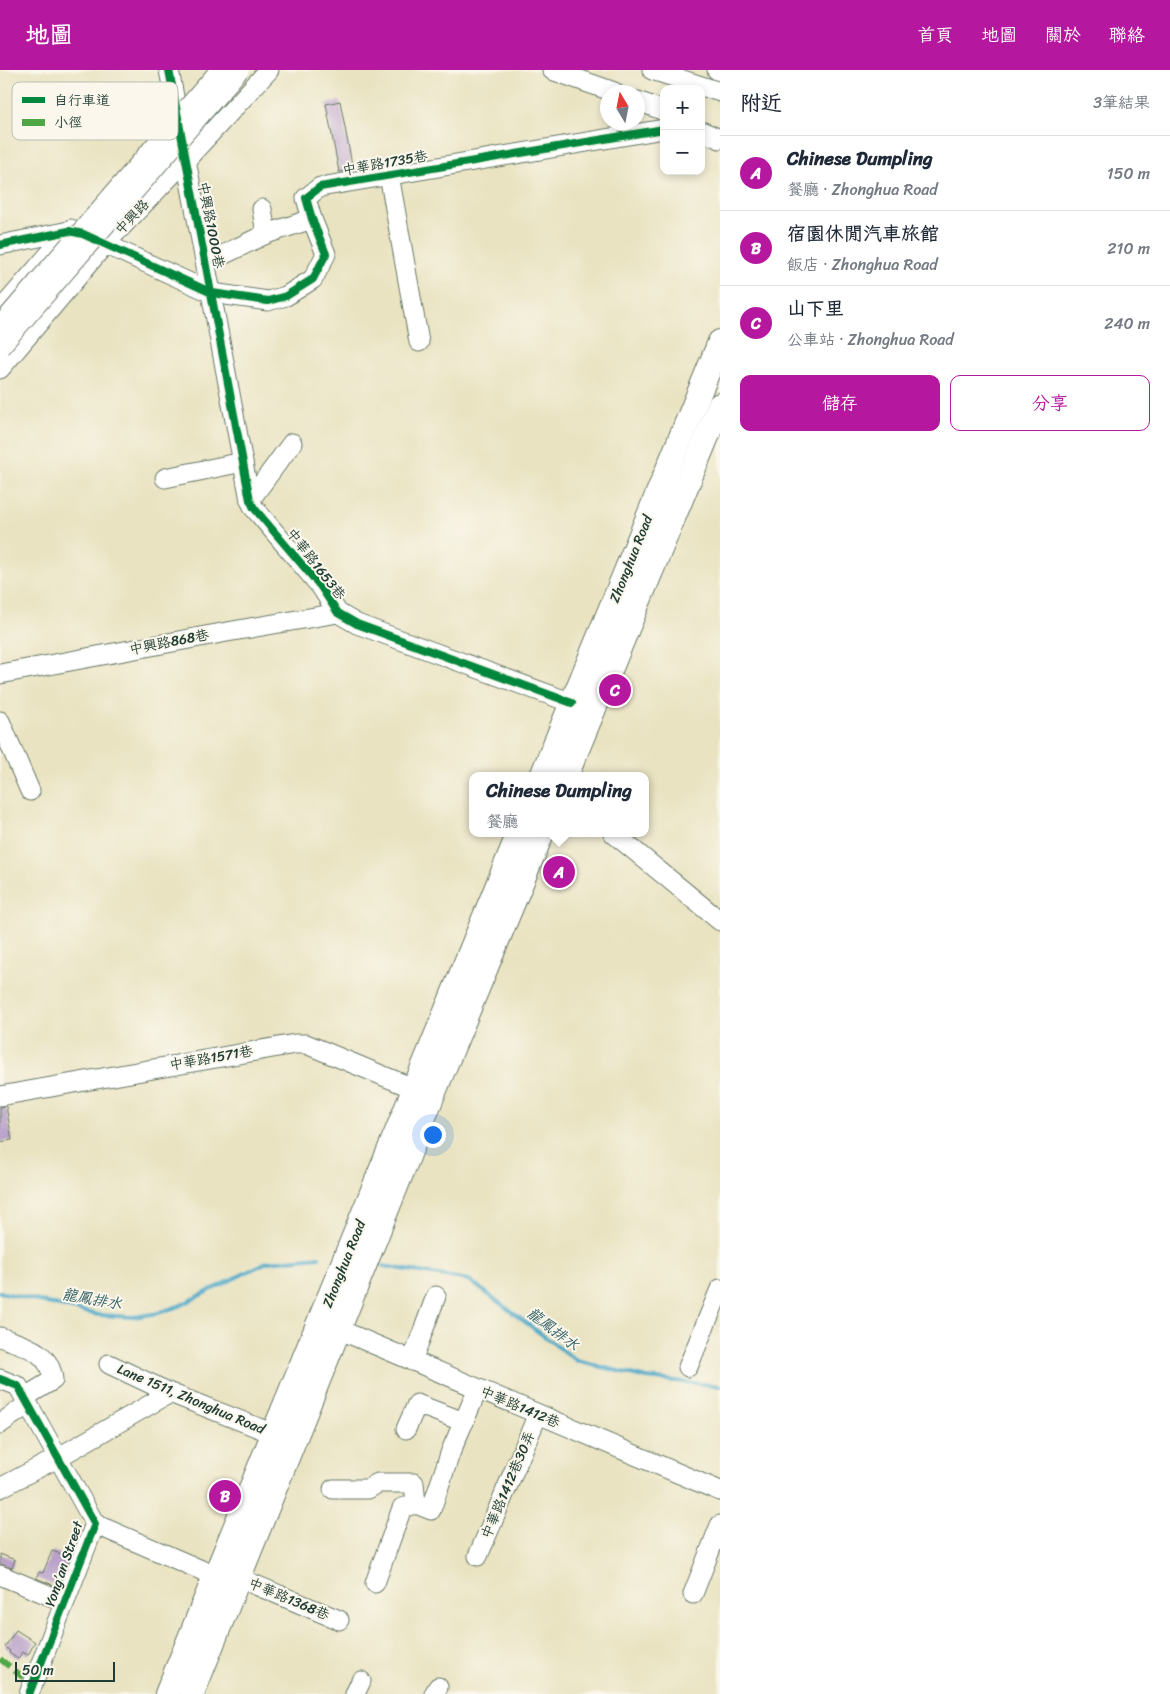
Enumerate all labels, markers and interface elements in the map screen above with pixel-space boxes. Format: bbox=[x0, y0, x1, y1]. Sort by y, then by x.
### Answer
text: 地圖 bbox=[25, 14, 73, 56]
text: 首頁 bbox=[917, 19, 953, 51]
text: 地圖 bbox=[981, 19, 1017, 51]
text: 關於 bbox=[1045, 19, 1081, 51]
text: 聯絡 bbox=[1109, 19, 1145, 51]
legend bbox=[12, 82, 178, 140]
text: 附近 bbox=[740, 84, 782, 122]
north arrow bbox=[600, 85, 645, 130]
map controls bbox=[660, 85, 705, 175]
button: + bbox=[660, 85, 705, 130]
text: 自行車道 bbox=[54, 88, 110, 113]
text: 3筆結果 bbox=[1093, 88, 1150, 117]
text: 小徑 bbox=[54, 110, 82, 135]
button: − bbox=[660, 130, 705, 175]
text: Chinese Dumpling bbox=[787, 142, 933, 175]
street label: 中華路1735巷 bbox=[340, 143, 431, 183]
text: A bbox=[751, 159, 761, 188]
text: 150 m bbox=[1107, 159, 1150, 188]
text: 餐廳 · Zhonghua Road bbox=[787, 175, 938, 204]
street label: 中興路1000巷 bbox=[190, 179, 232, 272]
street label: 中興路 bbox=[108, 193, 156, 241]
text: 宿園休閒汽車旅館 bbox=[787, 217, 939, 250]
text: B bbox=[751, 234, 761, 263]
text: 210 m bbox=[1107, 234, 1150, 263]
text: 飯店 · Zhonghua Road bbox=[787, 250, 938, 279]
text: 山下里 bbox=[787, 292, 844, 325]
text: C bbox=[751, 309, 761, 338]
text: 240 m bbox=[1104, 309, 1150, 338]
text: 公車站 · Zhonghua Road bbox=[787, 325, 954, 354]
button: 儲存 bbox=[740, 375, 940, 431]
button: 分享 bbox=[950, 375, 1150, 431]
street label: Zhonghua Road bbox=[602, 510, 661, 607]
street label: 中華路1653巷 bbox=[280, 522, 353, 606]
street label: 中興路868巷 bbox=[127, 622, 212, 662]
pin: C bbox=[599, 671, 631, 709]
popup bbox=[469, 772, 649, 837]
text: Chinese Dumpling bbox=[486, 774, 632, 807]
text: 餐廳 bbox=[486, 807, 518, 836]
pin: A bbox=[543, 853, 575, 891]
street label: 中華路1571巷 bbox=[167, 1038, 256, 1078]
your location bbox=[420, 1122, 446, 1148]
street label: Zhonghua Road bbox=[315, 1215, 374, 1312]
water label: 龍鳳排水 bbox=[60, 1281, 125, 1317]
water label: 龍鳳排水 bbox=[521, 1301, 586, 1358]
street label: Lane 1511, Zhonghua Road bbox=[113, 1356, 270, 1442]
street label: 中華路1412巷 bbox=[476, 1379, 565, 1435]
street label: 中華路1412巷30弄 bbox=[474, 1427, 542, 1543]
pin: B bbox=[209, 1477, 241, 1515]
street label: Yong’an Street bbox=[38, 1516, 91, 1610]
street label: 中華路1368巷 bbox=[244, 1571, 334, 1628]
text: 50 m bbox=[22, 1658, 54, 1683]
scale bar bbox=[15, 1659, 115, 1682]

